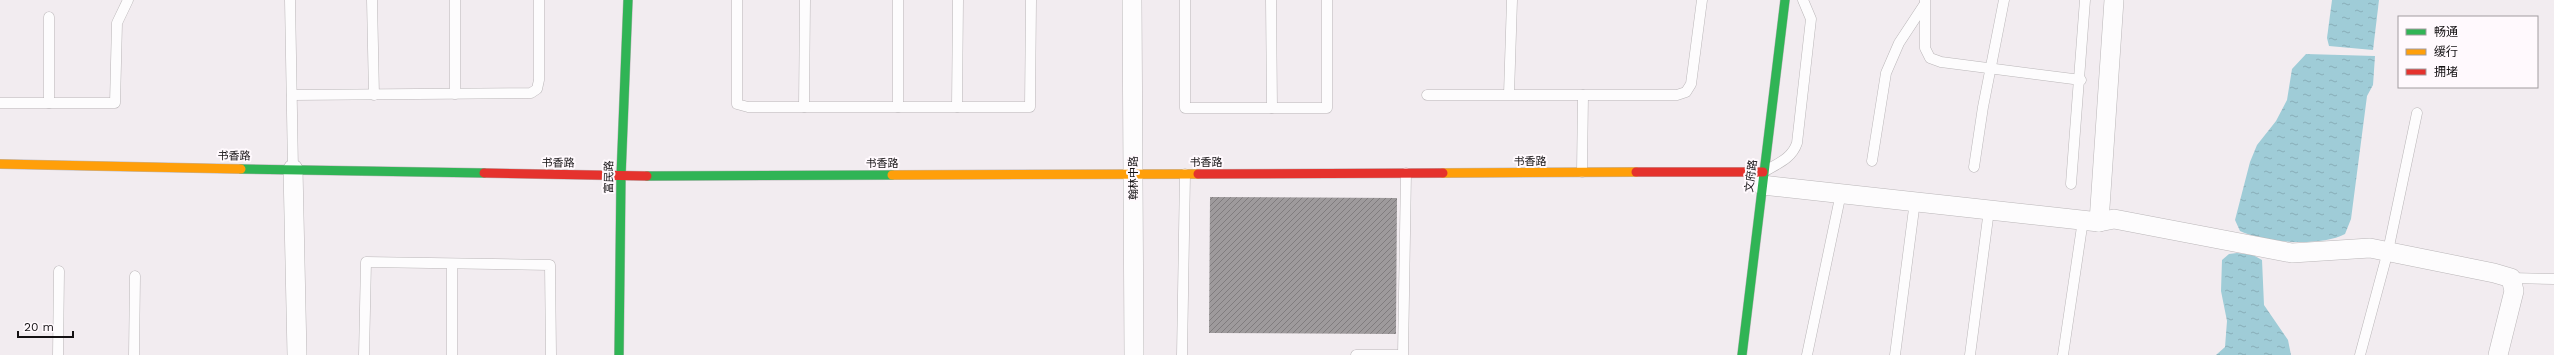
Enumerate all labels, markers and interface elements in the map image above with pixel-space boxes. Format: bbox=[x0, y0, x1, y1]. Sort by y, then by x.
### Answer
legend bbox=[2398, 16, 2538, 88]
text: 畅通 bbox=[2434, 25, 2458, 39]
text: 缓行 bbox=[2434, 45, 2458, 59]
text: 拥堵 bbox=[2434, 65, 2458, 79]
street label: 书香路 bbox=[217, 149, 251, 163]
street label: 书香路 bbox=[1514, 155, 1547, 168]
street label: 书香路 bbox=[541, 156, 575, 170]
street label: 翰林中路 bbox=[1127, 156, 1140, 200]
street label: 书香路 bbox=[1190, 156, 1223, 169]
street label: 书香路 bbox=[866, 157, 899, 170]
street label: 文府路 bbox=[1743, 159, 1759, 193]
street label: 富民路 bbox=[602, 160, 616, 194]
scale bar bbox=[18, 313, 73, 339]
text: 20 m bbox=[24, 320, 54, 334]

